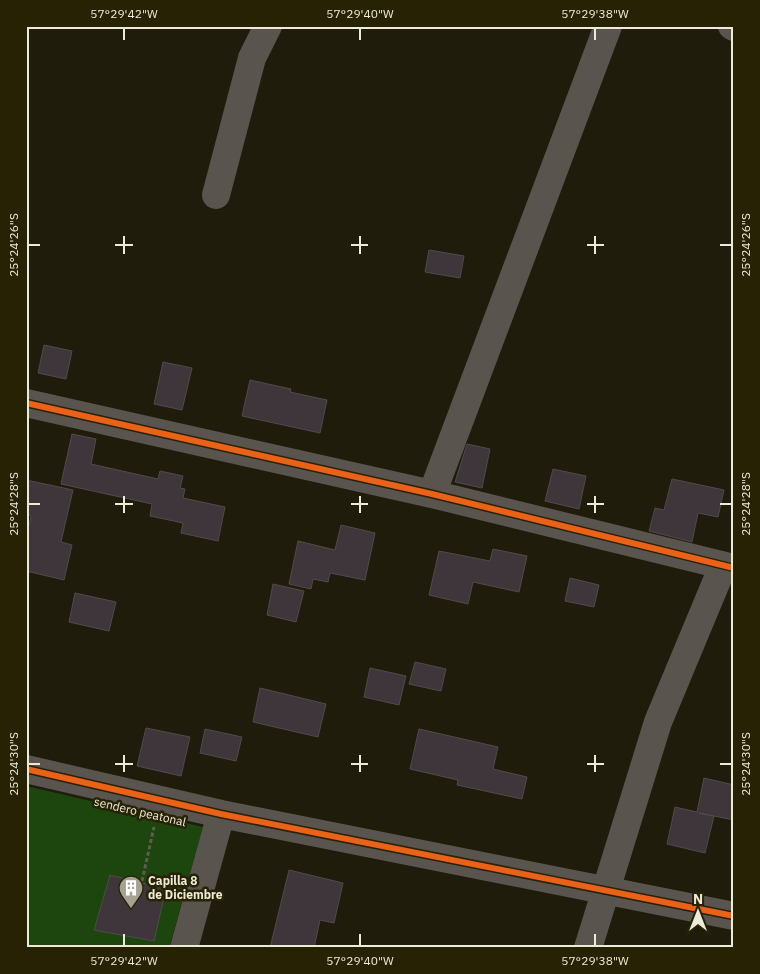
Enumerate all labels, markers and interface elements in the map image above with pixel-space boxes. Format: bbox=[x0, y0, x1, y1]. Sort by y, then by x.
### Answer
text: 57°29'42"W bbox=[90, 6, 158, 21]
text: 57°29'40"W bbox=[326, 6, 394, 21]
text: 57°29'38"W bbox=[561, 6, 629, 21]
text: 25°24'26"S bbox=[6, 213, 21, 277]
text: 25°24'26"S bbox=[738, 213, 753, 277]
text: 25°24'28"S bbox=[6, 472, 21, 536]
text: 25°24'28"S bbox=[738, 472, 753, 536]
text: 25°24'30"S bbox=[6, 732, 21, 796]
text: 25°24'30"S bbox=[738, 732, 753, 796]
street label: sendero peatonal bbox=[93, 794, 188, 829]
place label: Capilla 8 de Diciembre bbox=[148, 873, 223, 902]
building icon: Capilla 8 de Diciembre bbox=[118, 875, 144, 909]
north arrow bbox=[672, 886, 722, 936]
text: N bbox=[693, 890, 703, 908]
text: 57°29'42"W bbox=[90, 953, 158, 968]
text: 57°29'40"W bbox=[326, 953, 394, 968]
text: 57°29'38"W bbox=[561, 953, 629, 968]

